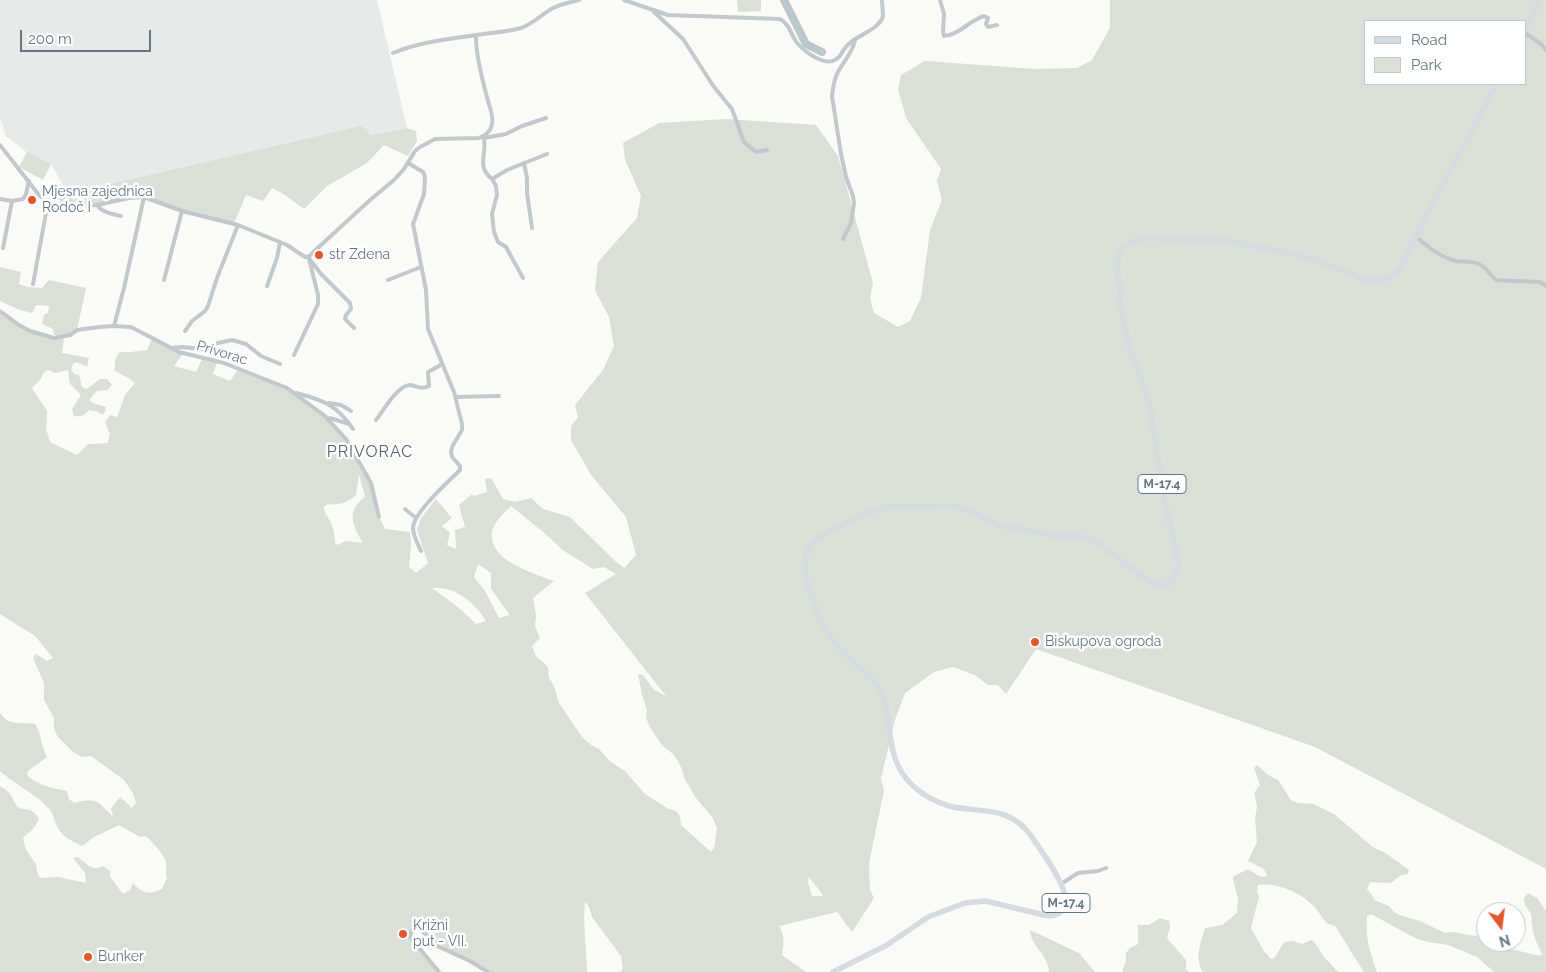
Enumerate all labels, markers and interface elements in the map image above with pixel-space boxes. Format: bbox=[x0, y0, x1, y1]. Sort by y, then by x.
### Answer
scale bar bbox=[22, 20, 154, 52]
legend bbox=[1364, 20, 1526, 85]
text: 200 m bbox=[28, 30, 72, 48]
text: Road bbox=[1411, 31, 1447, 49]
text: Park bbox=[1411, 56, 1442, 74]
place label: Mjesna zajednica Rodoč I bbox=[42, 184, 153, 216]
marker: Mjesna zajednica Rodoč I bbox=[26, 194, 38, 206]
place label: str Zdena bbox=[329, 247, 390, 263]
marker: str Zdena bbox=[313, 249, 325, 261]
street label: Privorac bbox=[194, 337, 250, 369]
district label: PRIVORAC bbox=[326, 442, 414, 462]
road number: M-17.4 bbox=[1138, 474, 1186, 494]
place label: Biskupova ogroda bbox=[1045, 634, 1161, 650]
marker: Biskupova ogroda bbox=[1029, 636, 1041, 648]
road number: M-17.4 bbox=[1042, 894, 1090, 912]
north arrow bbox=[1476, 902, 1526, 952]
place label: Križni put - VII. bbox=[413, 918, 467, 950]
marker: Križni put - VII. bbox=[397, 928, 409, 940]
text: N bbox=[1497, 931, 1512, 950]
place label: Bunker bbox=[98, 949, 144, 965]
marker: Bunker bbox=[82, 951, 94, 963]

